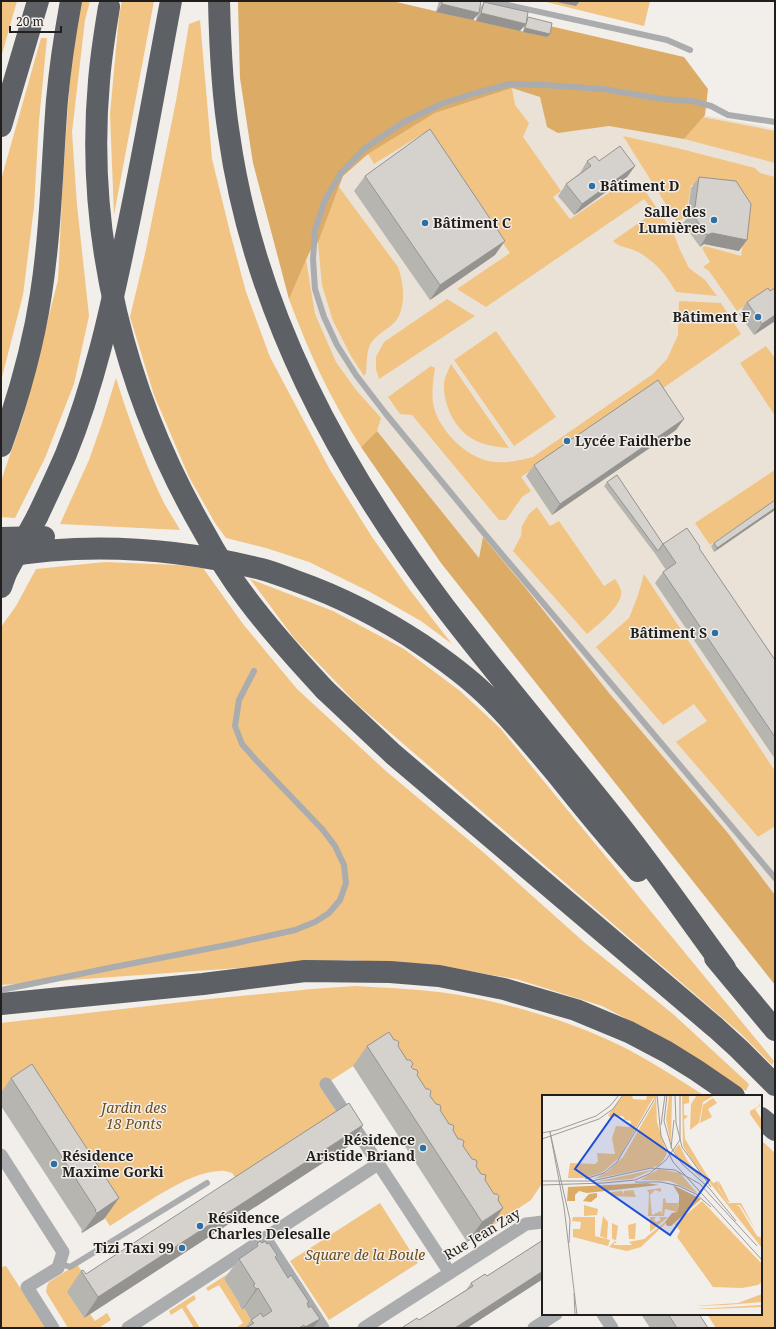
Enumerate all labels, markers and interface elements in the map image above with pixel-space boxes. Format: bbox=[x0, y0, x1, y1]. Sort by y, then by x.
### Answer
scale bar bbox=[10, 8, 61, 34]
text: 20 m bbox=[16, 13, 44, 30]
place label: Bâtiment D bbox=[600, 176, 680, 195]
marker: Bâtiment D bbox=[587, 181, 597, 191]
place label: Salle des Lumières bbox=[639, 202, 706, 237]
place label: Bâtiment C bbox=[433, 213, 511, 232]
marker: Salle des Lumières bbox=[709, 215, 719, 225]
marker: Bâtiment C bbox=[420, 218, 430, 228]
place label: Bâtiment F bbox=[672, 307, 750, 326]
marker: Bâtiment F bbox=[753, 312, 763, 322]
place label: Lycée Faidherbe bbox=[575, 431, 691, 450]
marker: Lycée Faidherbe bbox=[562, 436, 572, 446]
place label: Bâtiment S bbox=[630, 623, 707, 642]
marker: Bâtiment S bbox=[710, 628, 720, 638]
inset map bbox=[542, 1095, 762, 1315]
park label: Jardin des 18 Ponts bbox=[98, 1098, 167, 1133]
place label: Résidence Aristide Briand bbox=[306, 1130, 415, 1165]
marker: Résidence Aristide Briand bbox=[418, 1143, 428, 1153]
place label: Résidence Maxime Gorki bbox=[62, 1146, 164, 1181]
marker: Résidence Maxime Gorki bbox=[49, 1159, 59, 1169]
street label: Rue Jean Zay bbox=[440, 1203, 524, 1264]
place label: Résidence Charles Delesalle bbox=[208, 1208, 330, 1243]
marker: Résidence Charles Delesalle bbox=[195, 1221, 205, 1231]
place label: Tizi Taxi 99 bbox=[93, 1238, 174, 1257]
marker: Tizi Taxi 99 bbox=[177, 1243, 187, 1253]
park label: Square de la Boule bbox=[305, 1245, 425, 1264]

